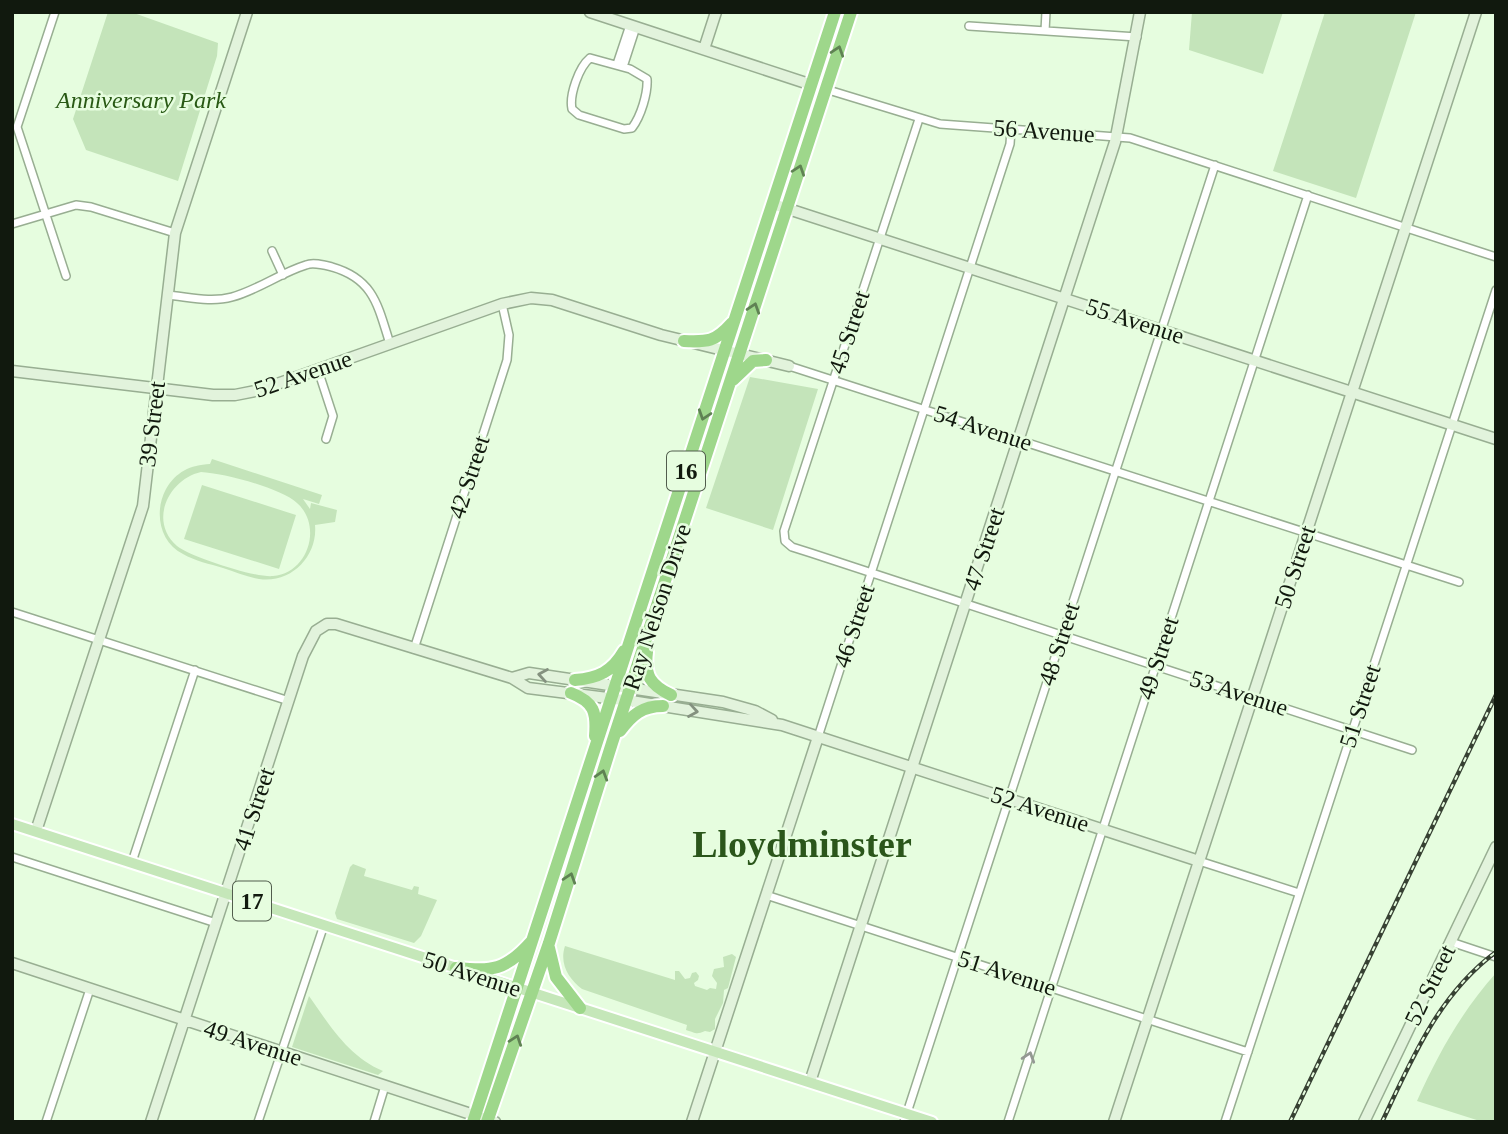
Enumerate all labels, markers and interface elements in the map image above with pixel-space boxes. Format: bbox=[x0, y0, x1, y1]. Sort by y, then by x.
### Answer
one-way arrow bbox=[830, 45, 844, 57]
park label: Anniversary Park bbox=[54, 87, 226, 113]
street label: 56 Avenue bbox=[992, 114, 1096, 148]
one-way arrow bbox=[791, 165, 805, 177]
street label: 45 Street bbox=[823, 287, 875, 377]
street label: 55 Avenue bbox=[1083, 293, 1187, 349]
one-way arrow bbox=[746, 302, 761, 314]
street label: 52 Avenue bbox=[251, 345, 355, 403]
street label: 39 Street bbox=[134, 379, 170, 468]
street label: 54 Avenue bbox=[931, 400, 1035, 456]
one-way arrow bbox=[698, 409, 712, 421]
street label: 42 Street bbox=[443, 432, 495, 522]
road number: 16 bbox=[667, 452, 705, 491]
street label: 47 Street bbox=[958, 504, 1010, 594]
street label: Ray Nelson Drive bbox=[618, 521, 696, 693]
street label: 50 Street bbox=[1269, 522, 1321, 612]
street label: 46 Street bbox=[828, 581, 880, 671]
street label: 48 Street bbox=[1033, 599, 1085, 689]
street label: 49 Street bbox=[1132, 613, 1184, 703]
street label: 51 Street bbox=[1334, 661, 1386, 751]
street label: 53 Avenue bbox=[1187, 665, 1291, 721]
one-way arrow bbox=[537, 668, 549, 683]
one-way arrow bbox=[688, 703, 699, 718]
street label: 41 Street bbox=[228, 764, 280, 854]
one-way arrow bbox=[594, 769, 609, 781]
street label: 52 Avenue bbox=[988, 781, 1092, 837]
district label: Lloydminster bbox=[692, 823, 912, 865]
one-way arrow bbox=[561, 873, 576, 885]
road number: 17 bbox=[233, 882, 271, 920]
street label: 52 Street bbox=[1399, 940, 1461, 1029]
street label: 51 Avenue bbox=[955, 945, 1059, 1001]
street label: 50 Avenue bbox=[420, 946, 524, 1002]
street label: 49 Avenue bbox=[201, 1015, 305, 1071]
one-way arrow bbox=[508, 1035, 522, 1047]
one-way arrow bbox=[1021, 1051, 1036, 1063]

